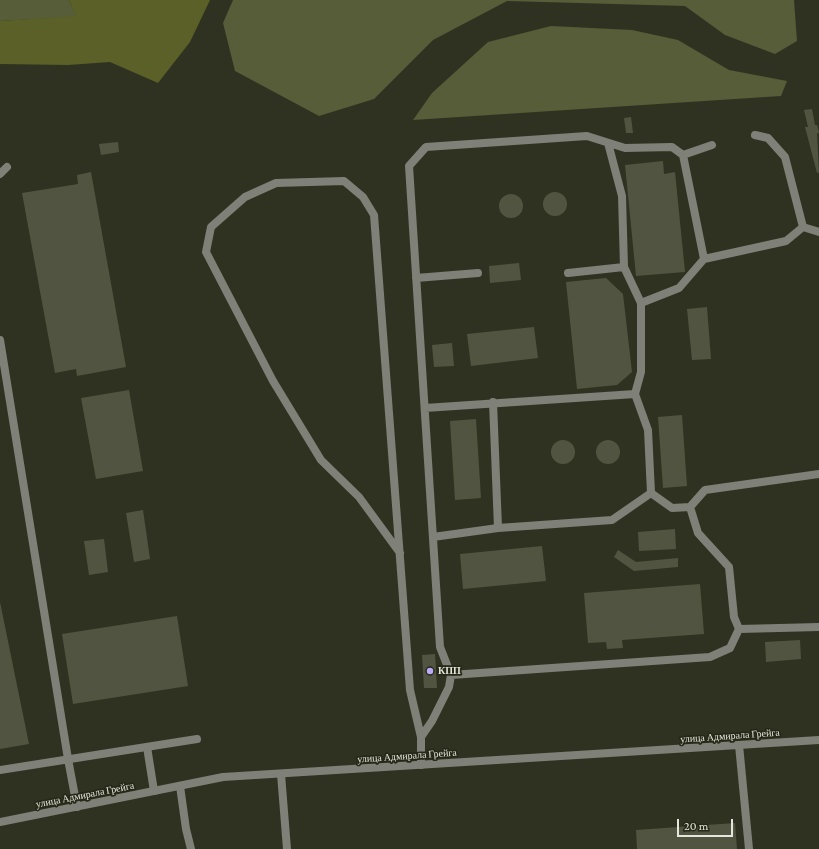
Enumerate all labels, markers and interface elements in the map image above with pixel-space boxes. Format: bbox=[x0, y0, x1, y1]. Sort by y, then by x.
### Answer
place label: КПП bbox=[438, 665, 461, 677]
marker: КПП bbox=[425, 666, 435, 676]
street label: улица Адмирала Грейга bbox=[680, 727, 780, 745]
street label: улица Адмирала Грейга bbox=[357, 747, 457, 765]
street label: улица Адмирала Грейга bbox=[35, 780, 135, 810]
scale bar bbox=[679, 811, 735, 837]
text: 20 m bbox=[684, 819, 708, 833]

